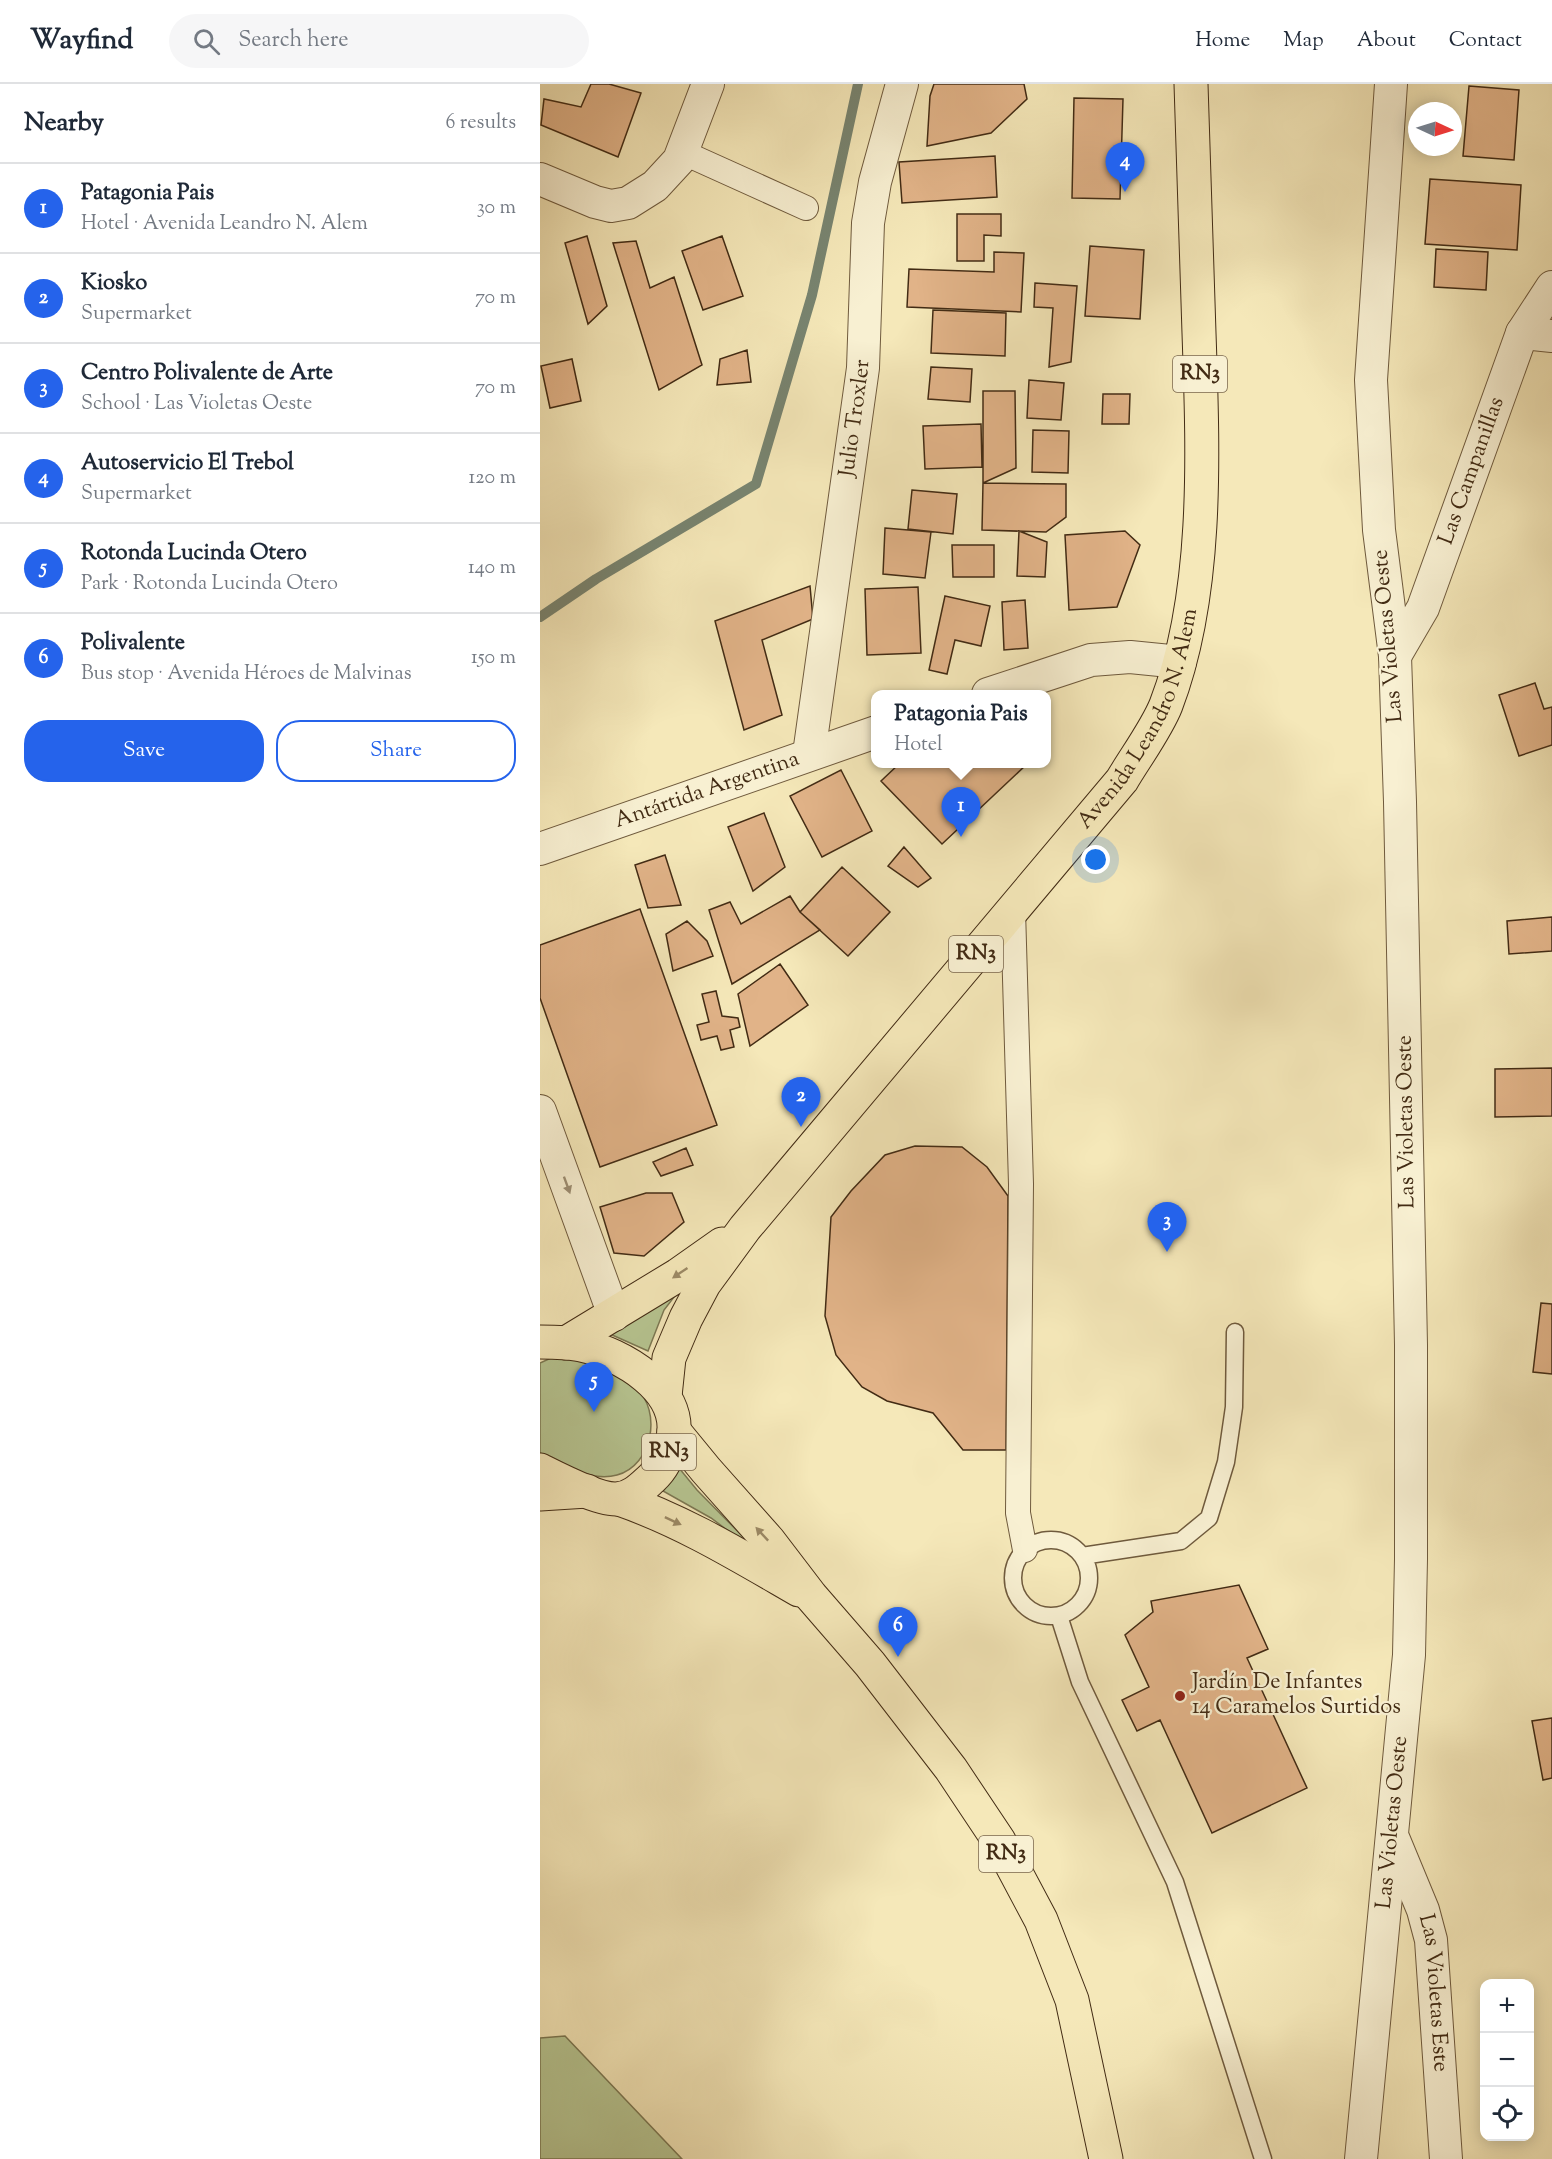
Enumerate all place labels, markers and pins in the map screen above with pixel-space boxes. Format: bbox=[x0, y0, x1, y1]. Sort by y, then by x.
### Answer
pin: 4 bbox=[1106, 142, 1144, 192]
pin: 1 bbox=[942, 788, 980, 837]
pin: 2 bbox=[782, 1078, 820, 1127]
pin: 3 bbox=[1148, 1202, 1186, 1252]
pin: 5 bbox=[574, 1362, 614, 1412]
pin: 6 bbox=[878, 1608, 918, 1657]
place label: Jardín De Infantes 14 Caramelos Surtidos bbox=[1191, 1667, 1401, 1724]
marker: Jardín De Infantes 14 Caramelos Surtidos bbox=[1173, 1689, 1187, 1703]

